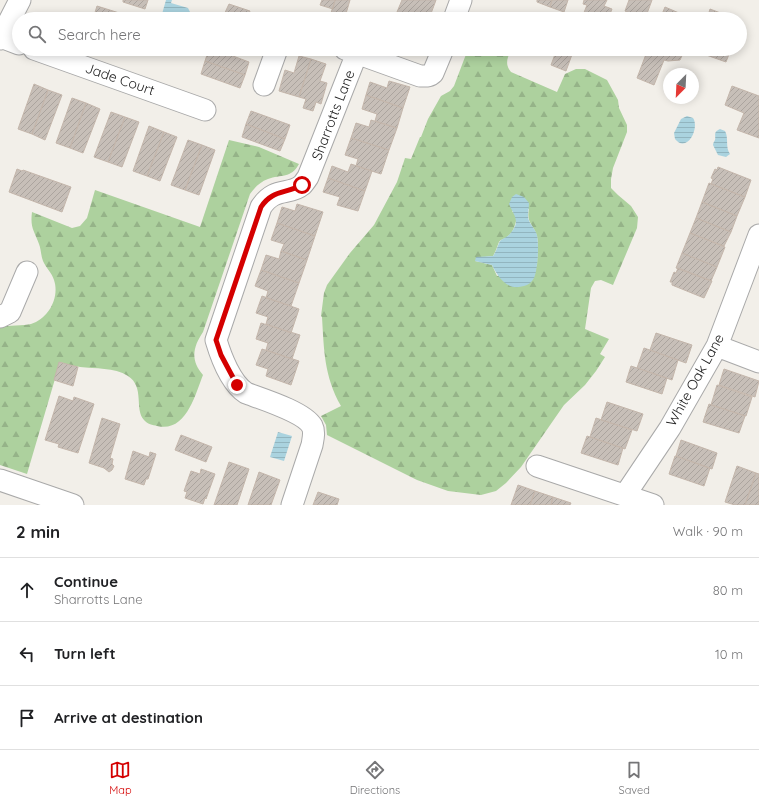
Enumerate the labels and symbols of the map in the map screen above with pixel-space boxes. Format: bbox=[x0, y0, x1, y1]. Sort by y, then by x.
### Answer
street label: Jade Court bbox=[83, 59, 157, 99]
street label: Sharrotts Lane bbox=[308, 67, 359, 163]
north arrow bbox=[663, 68, 699, 104]
route start bbox=[293, 176, 311, 194]
street label: White Oak Lane bbox=[662, 330, 728, 430]
route end bbox=[228, 376, 246, 394]

